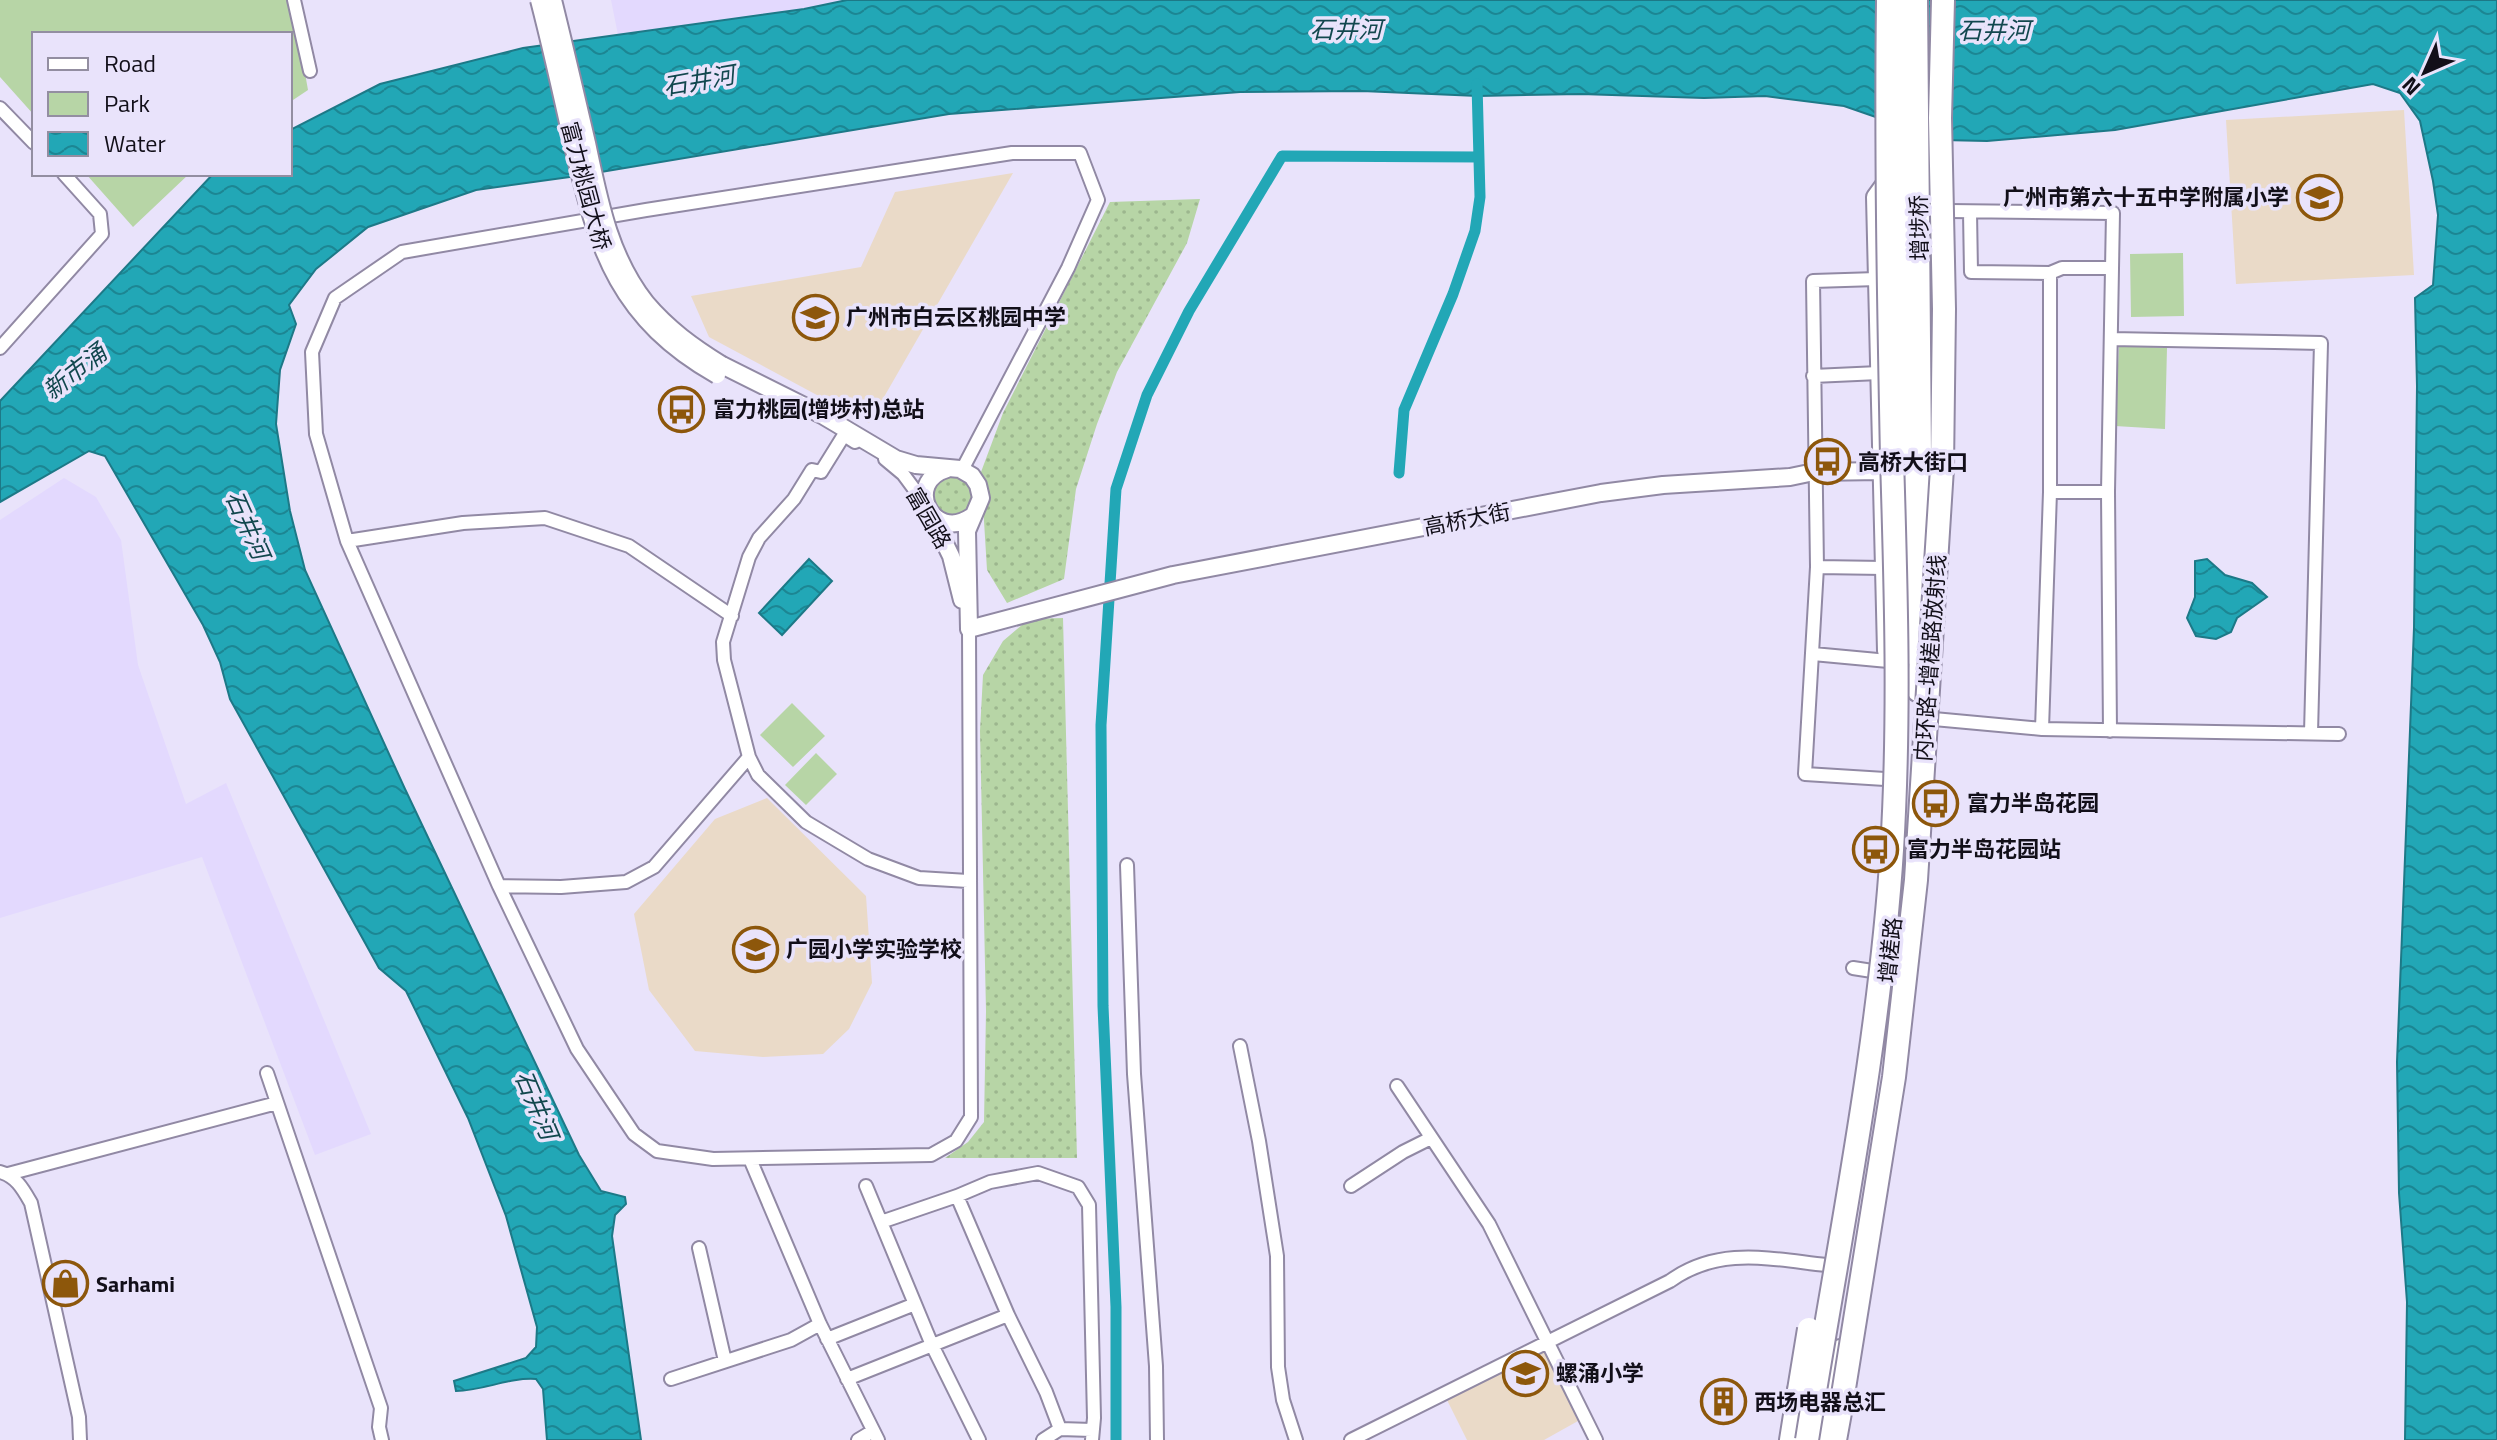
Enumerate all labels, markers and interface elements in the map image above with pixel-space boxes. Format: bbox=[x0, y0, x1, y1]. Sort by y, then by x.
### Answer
water label: 石井河 bbox=[1310, 11, 1386, 47]
water label: 石井河 bbox=[1958, 12, 2034, 48]
legend bbox=[32, 32, 292, 176]
north arrow bbox=[2385, 32, 2465, 112]
text: Road bbox=[104, 45, 156, 81]
water label: 石井河 bbox=[660, 55, 741, 104]
text: N bbox=[2393, 69, 2428, 104]
text: Park bbox=[104, 85, 150, 121]
street label: 富力桃园大桥 bbox=[552, 118, 620, 254]
text: Water bbox=[104, 125, 166, 161]
school or university icon: 广州市第六十五中学附属小学 bbox=[2296, 173, 2344, 221]
place label: 广州市第六十五中学附属小学 bbox=[2003, 180, 2289, 214]
street label: 增埗桥 bbox=[1901, 195, 1937, 261]
school or university icon: 广州市白云区桃园中学 bbox=[791, 293, 839, 341]
place label: 广州市白云区桃园中学 bbox=[846, 300, 1066, 334]
water label: 新市涌 bbox=[35, 333, 116, 408]
bus stop icon: 富力桃园(增埗村)总站 bbox=[658, 385, 706, 433]
place label: 富力桃园(增埗村)总站 bbox=[713, 392, 925, 426]
bus stop icon: 高桥大街口 bbox=[1803, 438, 1851, 486]
place label: 高桥大街口 bbox=[1858, 445, 1968, 479]
street label: 富园路 bbox=[898, 481, 960, 555]
water label: 石井河 bbox=[217, 484, 281, 568]
street label: 高桥大街 bbox=[1421, 494, 1513, 544]
street label: 内环路-增槎路放射线 bbox=[1906, 553, 1954, 763]
bus stop icon: 富力半岛花园 bbox=[1912, 779, 1960, 827]
place label: 富力半岛花园 bbox=[1967, 786, 2099, 820]
bus stop icon: 富力半岛花园站 bbox=[1852, 825, 1900, 873]
place label: 富力半岛花园站 bbox=[1907, 832, 2061, 866]
street label: 增槎路 bbox=[1870, 915, 1910, 985]
school or university icon: 广园小学实验学校 bbox=[731, 925, 779, 973]
place label: 广园小学实验学校 bbox=[786, 932, 962, 966]
water label: 石井河 bbox=[506, 1064, 569, 1148]
shop icon: Sarhami bbox=[41, 1260, 89, 1308]
place label: Sarhami bbox=[96, 1267, 175, 1301]
school or university icon: 螺涌小学 bbox=[1501, 1349, 1549, 1397]
place label: 螺涌小学 bbox=[1556, 1356, 1644, 1390]
building icon: 西场电器总汇 bbox=[1699, 1378, 1747, 1426]
place label: 西场电器总汇 bbox=[1754, 1385, 1886, 1419]

